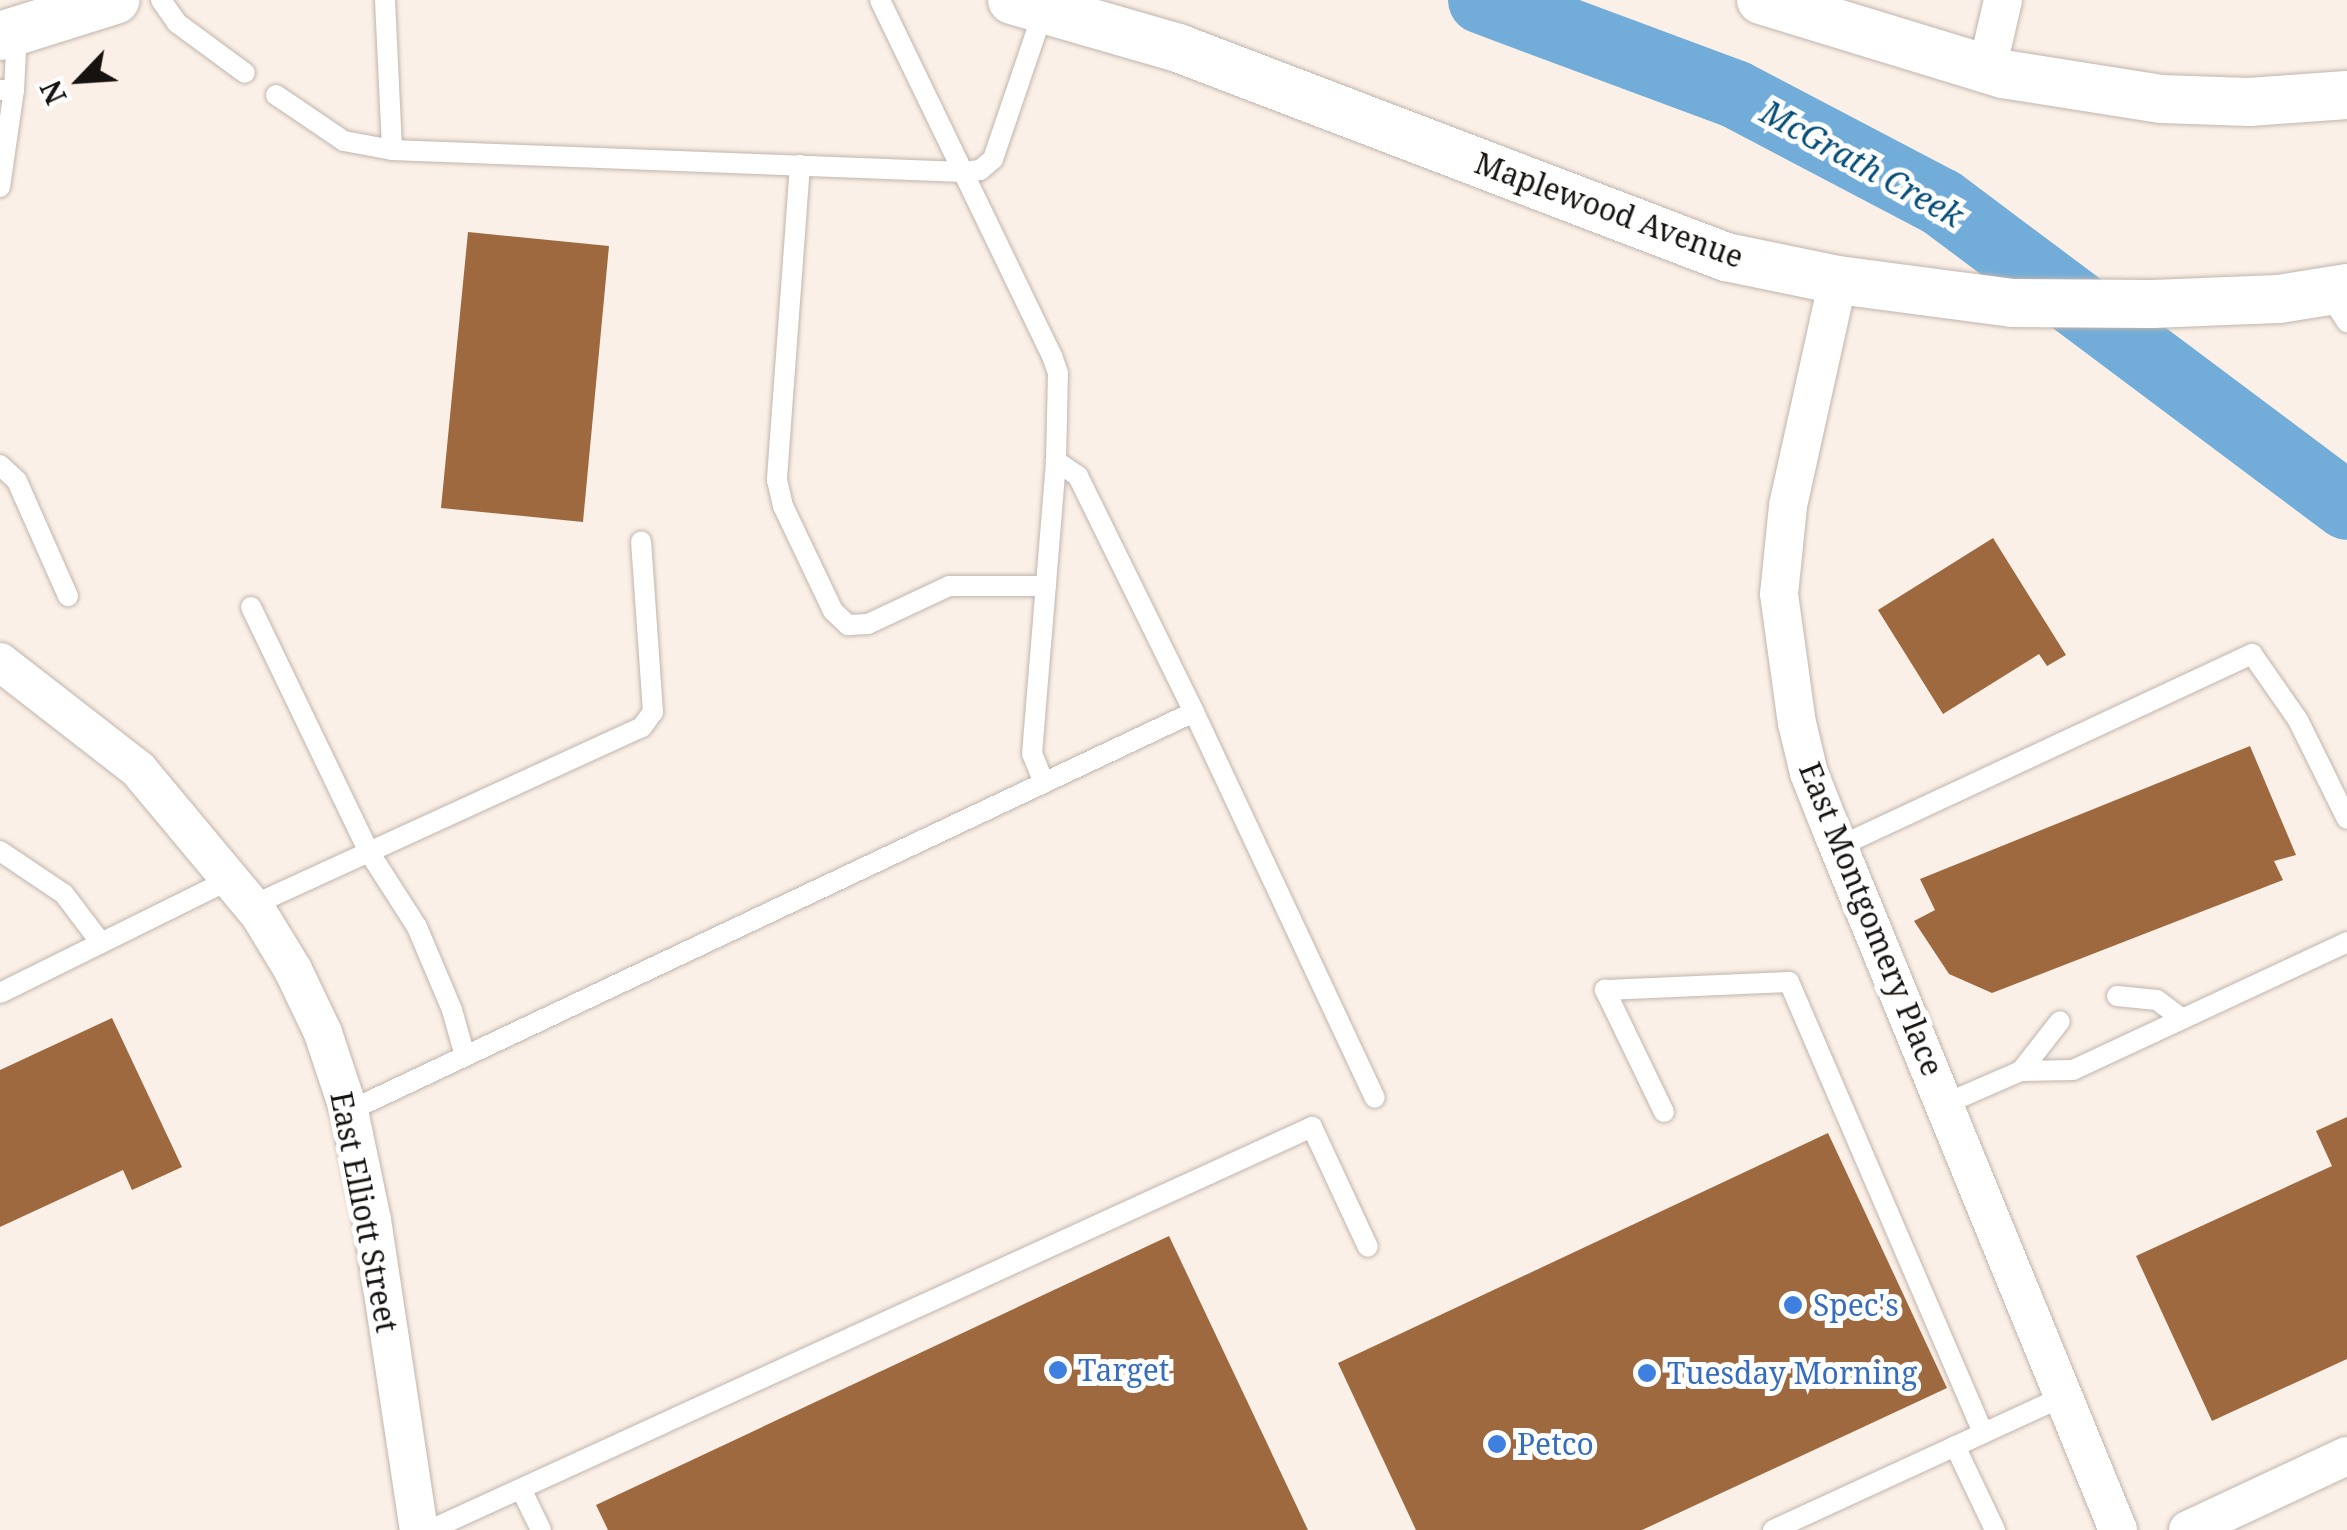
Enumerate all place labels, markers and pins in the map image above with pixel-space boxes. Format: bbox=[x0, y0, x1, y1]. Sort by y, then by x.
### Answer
place label: Spec's bbox=[1813, 1287, 1899, 1323]
marker: Spec's bbox=[1782, 1294, 1804, 1316]
place label: Target bbox=[1078, 1352, 1169, 1388]
place label: Tuesday Morning bbox=[1667, 1355, 1917, 1391]
marker: Target bbox=[1047, 1359, 1069, 1381]
marker: Tuesday Morning bbox=[1636, 1362, 1658, 1384]
place label: Petco bbox=[1517, 1426, 1594, 1462]
marker: Petco bbox=[1486, 1433, 1508, 1455]

